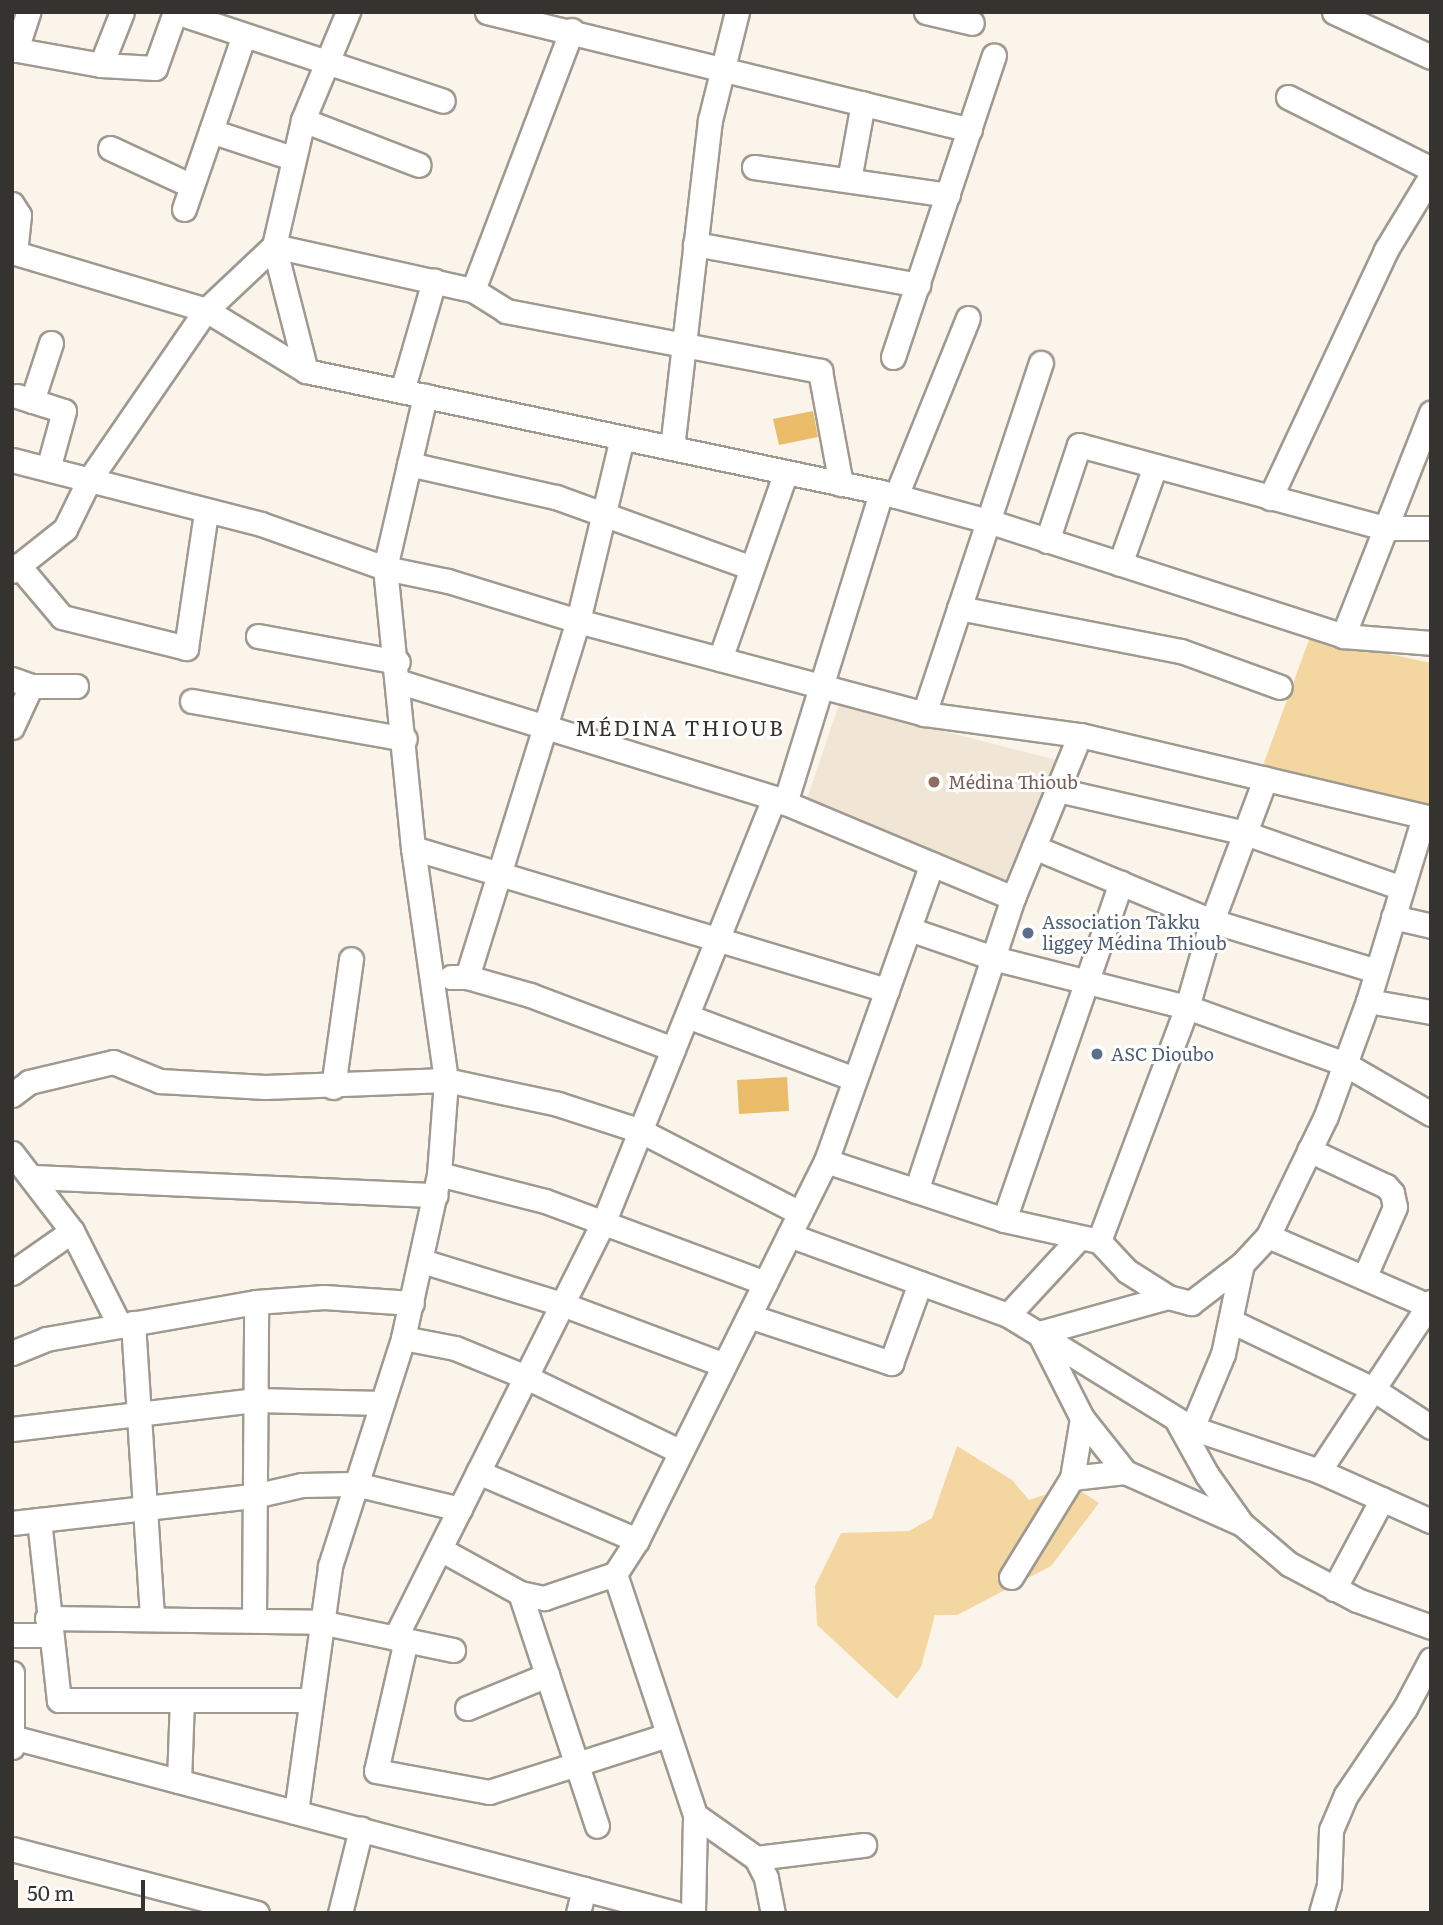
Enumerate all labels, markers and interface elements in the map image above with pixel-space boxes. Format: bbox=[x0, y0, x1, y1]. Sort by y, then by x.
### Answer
district label: MÉDINA THIOUB bbox=[577, 714, 783, 740]
place label: Médina Thioub bbox=[948, 771, 1078, 793]
marker: Médina Thioub bbox=[926, 774, 942, 790]
place label: Association Takku liggey Médina Thioub bbox=[1042, 912, 1227, 954]
marker: Association Takku liggey Médina Thioub bbox=[1020, 925, 1036, 941]
place label: ASC Dioubo bbox=[1111, 1043, 1214, 1065]
marker: ASC Dioubo bbox=[1089, 1046, 1105, 1062]
scale bar bbox=[18, 1866, 149, 1910]
text: 50 m bbox=[27, 1876, 74, 1907]

